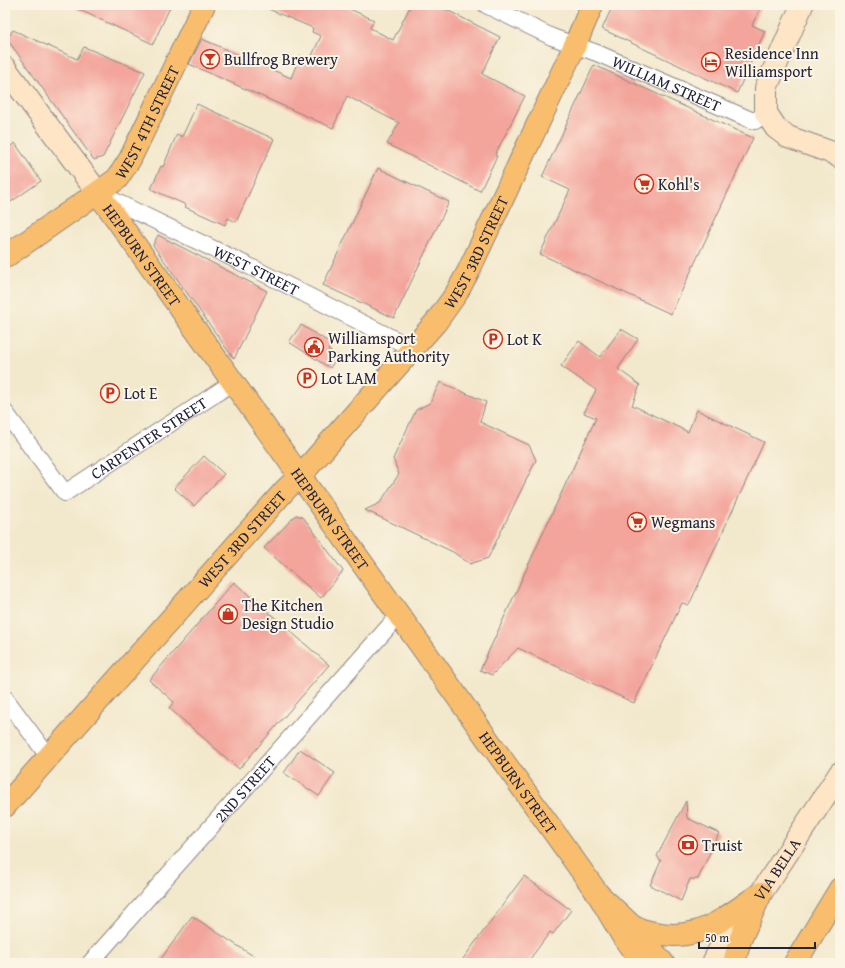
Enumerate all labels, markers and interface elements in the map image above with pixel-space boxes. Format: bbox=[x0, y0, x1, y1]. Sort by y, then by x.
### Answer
place label: Residence Inn Williamsport bbox=[725, 41, 819, 83]
place label: Bullfrog Brewery bbox=[224, 47, 338, 71]
bar icon: Bullfrog Brewery bbox=[199, 48, 221, 70]
street label: WILLIAM STREET bbox=[608, 49, 725, 118]
hotel icon: Residence Inn Williamsport bbox=[700, 51, 722, 73]
street label: WEST 4TH STREET bbox=[108, 61, 185, 183]
place label: Kohl's bbox=[658, 172, 700, 196]
supermarket icon: Kohl's bbox=[633, 173, 655, 195]
street label: WEST 3RD STREET bbox=[437, 192, 514, 313]
street label: HEPBURN STREET bbox=[97, 199, 187, 311]
street label: WEST STREET bbox=[209, 239, 304, 301]
place label: Williamsport Parking Authority bbox=[328, 326, 450, 368]
place label: Lot K bbox=[507, 327, 542, 351]
parking icon: Lot K bbox=[482, 328, 504, 350]
public building icon: Williamsport Parking Authority bbox=[303, 336, 325, 358]
place label: Lot LAM bbox=[321, 366, 377, 390]
parking icon: Lot LAM bbox=[296, 367, 318, 389]
place label: Lot E bbox=[124, 381, 157, 405]
parking icon: Lot E bbox=[99, 382, 121, 404]
street label: CARPENTER STREET bbox=[86, 391, 212, 485]
street label: HEPBURN STREET bbox=[285, 462, 375, 575]
street label: WEST 3RD STREET bbox=[192, 485, 292, 593]
place label: Wegmans bbox=[651, 510, 715, 534]
supermarket icon: Wegmans bbox=[626, 511, 648, 533]
place label: The Kitchen Design Studio bbox=[242, 593, 334, 635]
shop icon: The Kitchen Design Studio bbox=[217, 603, 239, 625]
street label: HEPBURN STREET bbox=[473, 726, 563, 839]
street label: 2ND STREET bbox=[208, 750, 281, 828]
place label: Truist bbox=[702, 833, 743, 857]
street label: VIA BELLA bbox=[747, 833, 806, 906]
bank icon: Truist bbox=[677, 834, 699, 856]
scale bar bbox=[699, 924, 815, 950]
text: 50 m bbox=[705, 929, 729, 946]

